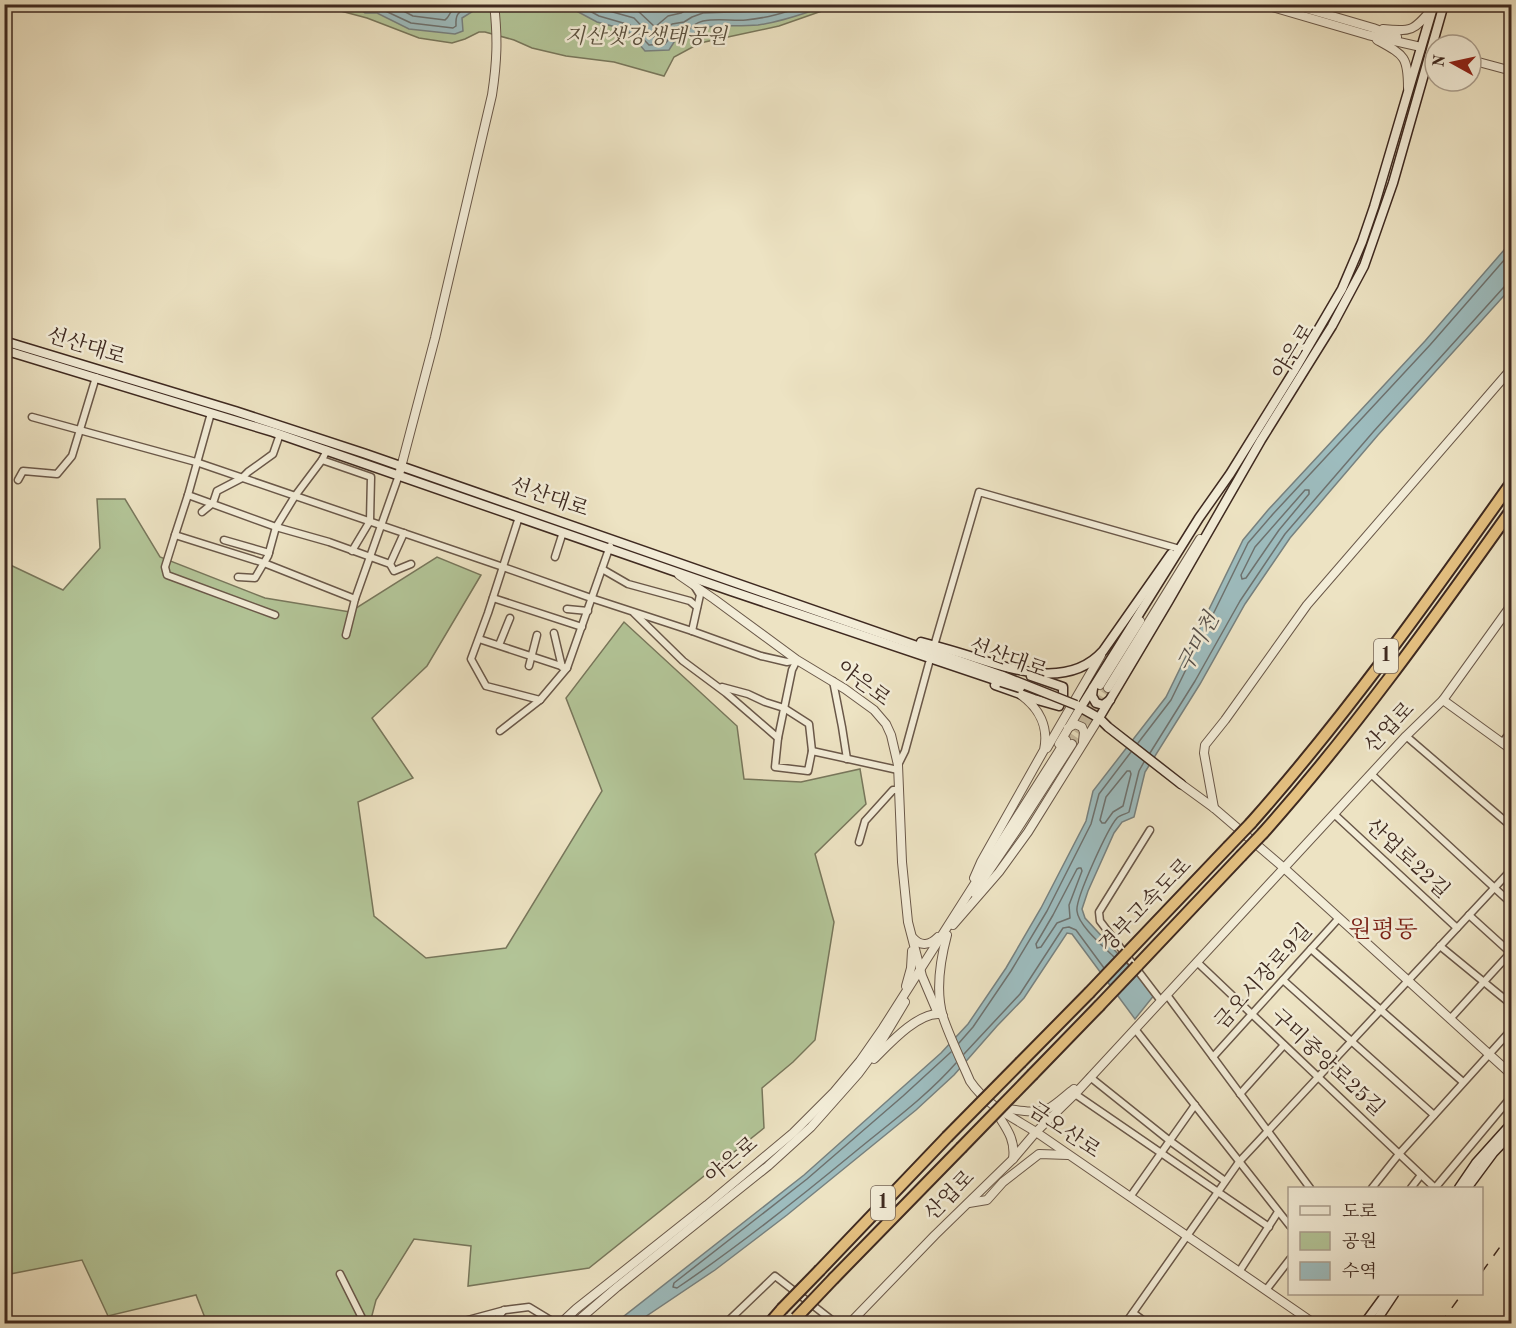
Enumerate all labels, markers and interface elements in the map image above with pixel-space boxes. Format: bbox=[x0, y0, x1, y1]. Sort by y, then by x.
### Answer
park label: 지산샛강생태공원 bbox=[565, 25, 729, 48]
north arrow bbox=[1423, 33, 1483, 93]
text: N bbox=[1431, 53, 1449, 68]
street label: 야은로 bbox=[1267, 320, 1319, 383]
street label: 선산대로 bbox=[44, 323, 128, 369]
street label: 선산대로 bbox=[507, 473, 591, 521]
water label: 구미천 bbox=[1173, 607, 1224, 676]
street label: 선산대로 bbox=[966, 633, 1050, 683]
road number: 1 bbox=[1374, 639, 1398, 673]
street label: 야은로 bbox=[832, 656, 895, 711]
street label: 산업로 bbox=[1360, 697, 1419, 757]
street label: 산업로22길 bbox=[1361, 814, 1454, 903]
street label: 경부고속도로 bbox=[1095, 854, 1196, 957]
district label: 원평동 bbox=[1348, 917, 1418, 943]
street label: 금오시장로9길 bbox=[1210, 919, 1317, 1034]
street label: 구미중앙로25길 bbox=[1266, 1004, 1389, 1120]
street label: 금오산로 bbox=[1024, 1098, 1105, 1162]
street label: 야은로 bbox=[701, 1132, 762, 1189]
street label: 산업로 bbox=[920, 1166, 979, 1225]
road number: 1 bbox=[871, 1186, 895, 1220]
legend bbox=[1288, 1187, 1483, 1295]
text: 도로 bbox=[1342, 1203, 1377, 1221]
text: 공원 bbox=[1342, 1232, 1377, 1251]
text: 수역 bbox=[1342, 1262, 1377, 1281]

